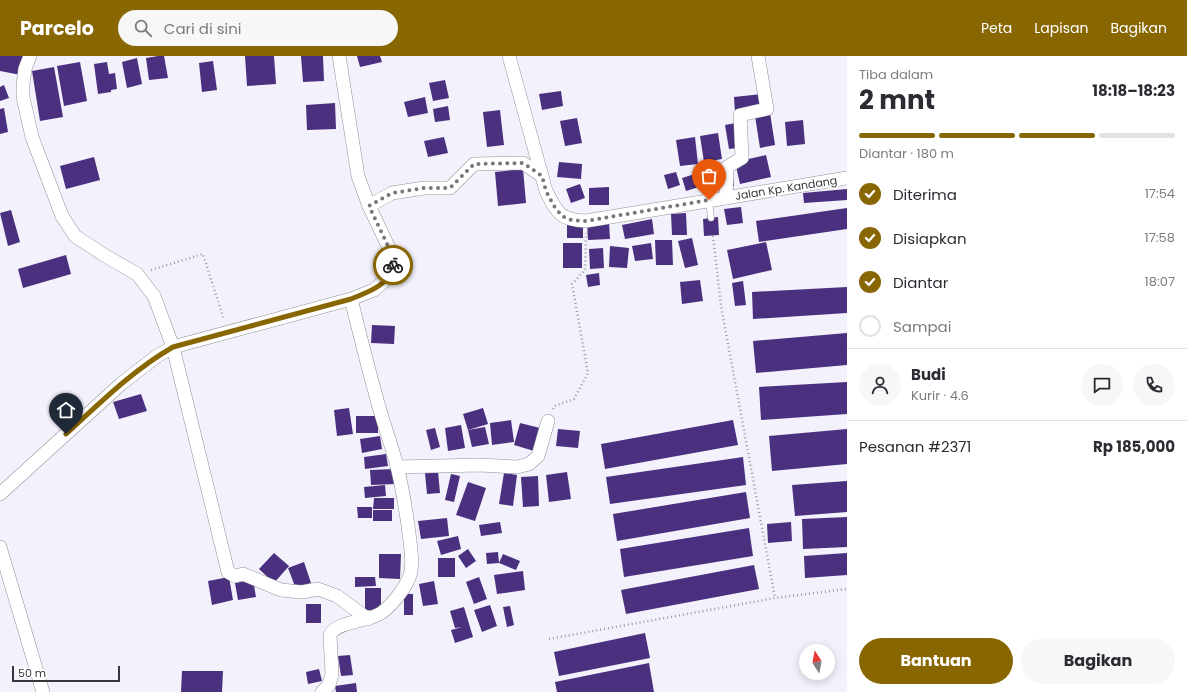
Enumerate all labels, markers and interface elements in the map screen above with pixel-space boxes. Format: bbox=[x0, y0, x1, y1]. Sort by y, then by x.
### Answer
search box bbox=[118, 10, 398, 46]
text: Parcelo bbox=[20, 15, 94, 42]
icon: search bbox=[132, 17, 154, 39]
text: Cari di sini bbox=[164, 18, 241, 39]
text: Peta bbox=[981, 18, 1012, 38]
text: Lapisan bbox=[1034, 18, 1088, 38]
text: Bagikan bbox=[1110, 18, 1167, 38]
text: Tiba dalam bbox=[859, 65, 933, 84]
text: 18:18–18:23 bbox=[1092, 80, 1175, 101]
text: 2 mnt bbox=[859, 82, 935, 118]
text: Diantar · 180 m bbox=[859, 144, 954, 163]
pin bbox=[692, 159, 726, 200]
icon: bag bbox=[698, 165, 720, 187]
street label: Jalan Kp. Kandang bbox=[734, 172, 838, 204]
icon: check bbox=[859, 183, 881, 205]
text: Diterima bbox=[893, 184, 957, 205]
text: 17:54 bbox=[1145, 184, 1175, 203]
icon: check bbox=[859, 227, 881, 249]
text: Disiapkan bbox=[893, 228, 967, 249]
text: 17:58 bbox=[1145, 228, 1175, 247]
courier bbox=[373, 245, 413, 285]
icon: bike bbox=[382, 254, 404, 276]
icon: check bbox=[859, 271, 881, 293]
text: Diantar bbox=[893, 272, 948, 293]
text: 18:07 bbox=[1145, 272, 1175, 291]
text: Sampai bbox=[893, 316, 951, 337]
button: person bbox=[859, 364, 901, 406]
text: Budi bbox=[911, 364, 946, 385]
button: chat bbox=[1081, 364, 1123, 406]
button: phone bbox=[1133, 364, 1175, 406]
text: Kurir · 4.6 bbox=[911, 386, 969, 405]
pin bbox=[49, 393, 83, 434]
icon: home bbox=[55, 399, 77, 421]
text: Pesanan #2371 bbox=[859, 436, 971, 457]
text: Rp 185,000 bbox=[1093, 436, 1175, 457]
button: Bantuan bbox=[859, 638, 1013, 684]
button: Bagikan bbox=[1021, 638, 1175, 684]
north arrow bbox=[799, 644, 835, 680]
map controls bbox=[799, 644, 835, 680]
scale bar bbox=[12, 664, 120, 683]
text: 50 m bbox=[18, 665, 46, 681]

